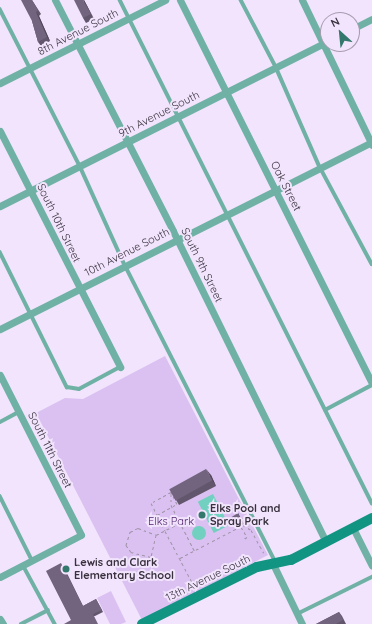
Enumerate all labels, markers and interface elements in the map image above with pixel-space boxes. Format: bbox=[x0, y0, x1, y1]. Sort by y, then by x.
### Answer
street label: 8th Avenue South bbox=[36, 6, 120, 58]
north arrow bbox=[320, 12, 360, 52]
text: N bbox=[328, 14, 342, 30]
street label: 9th Avenue South bbox=[116, 88, 202, 140]
street label: Oak Street bbox=[268, 159, 304, 213]
street label: South 10th Street bbox=[34, 182, 84, 264]
street label: 10th Avenue South bbox=[82, 225, 172, 279]
street label: South 9th Street bbox=[178, 226, 226, 304]
street label: South 11th Street bbox=[25, 410, 75, 490]
place label: Elks Pool and Spray Park bbox=[210, 502, 281, 528]
marker: Elks Pool and Spray Park bbox=[197, 510, 207, 520]
park label: Elks Park bbox=[148, 514, 194, 528]
street label: 13th Avenue South bbox=[164, 552, 252, 604]
place label: Lewis and Clark Elementary School bbox=[74, 556, 174, 582]
marker: Lewis and Clark Elementary School bbox=[61, 564, 71, 574]

